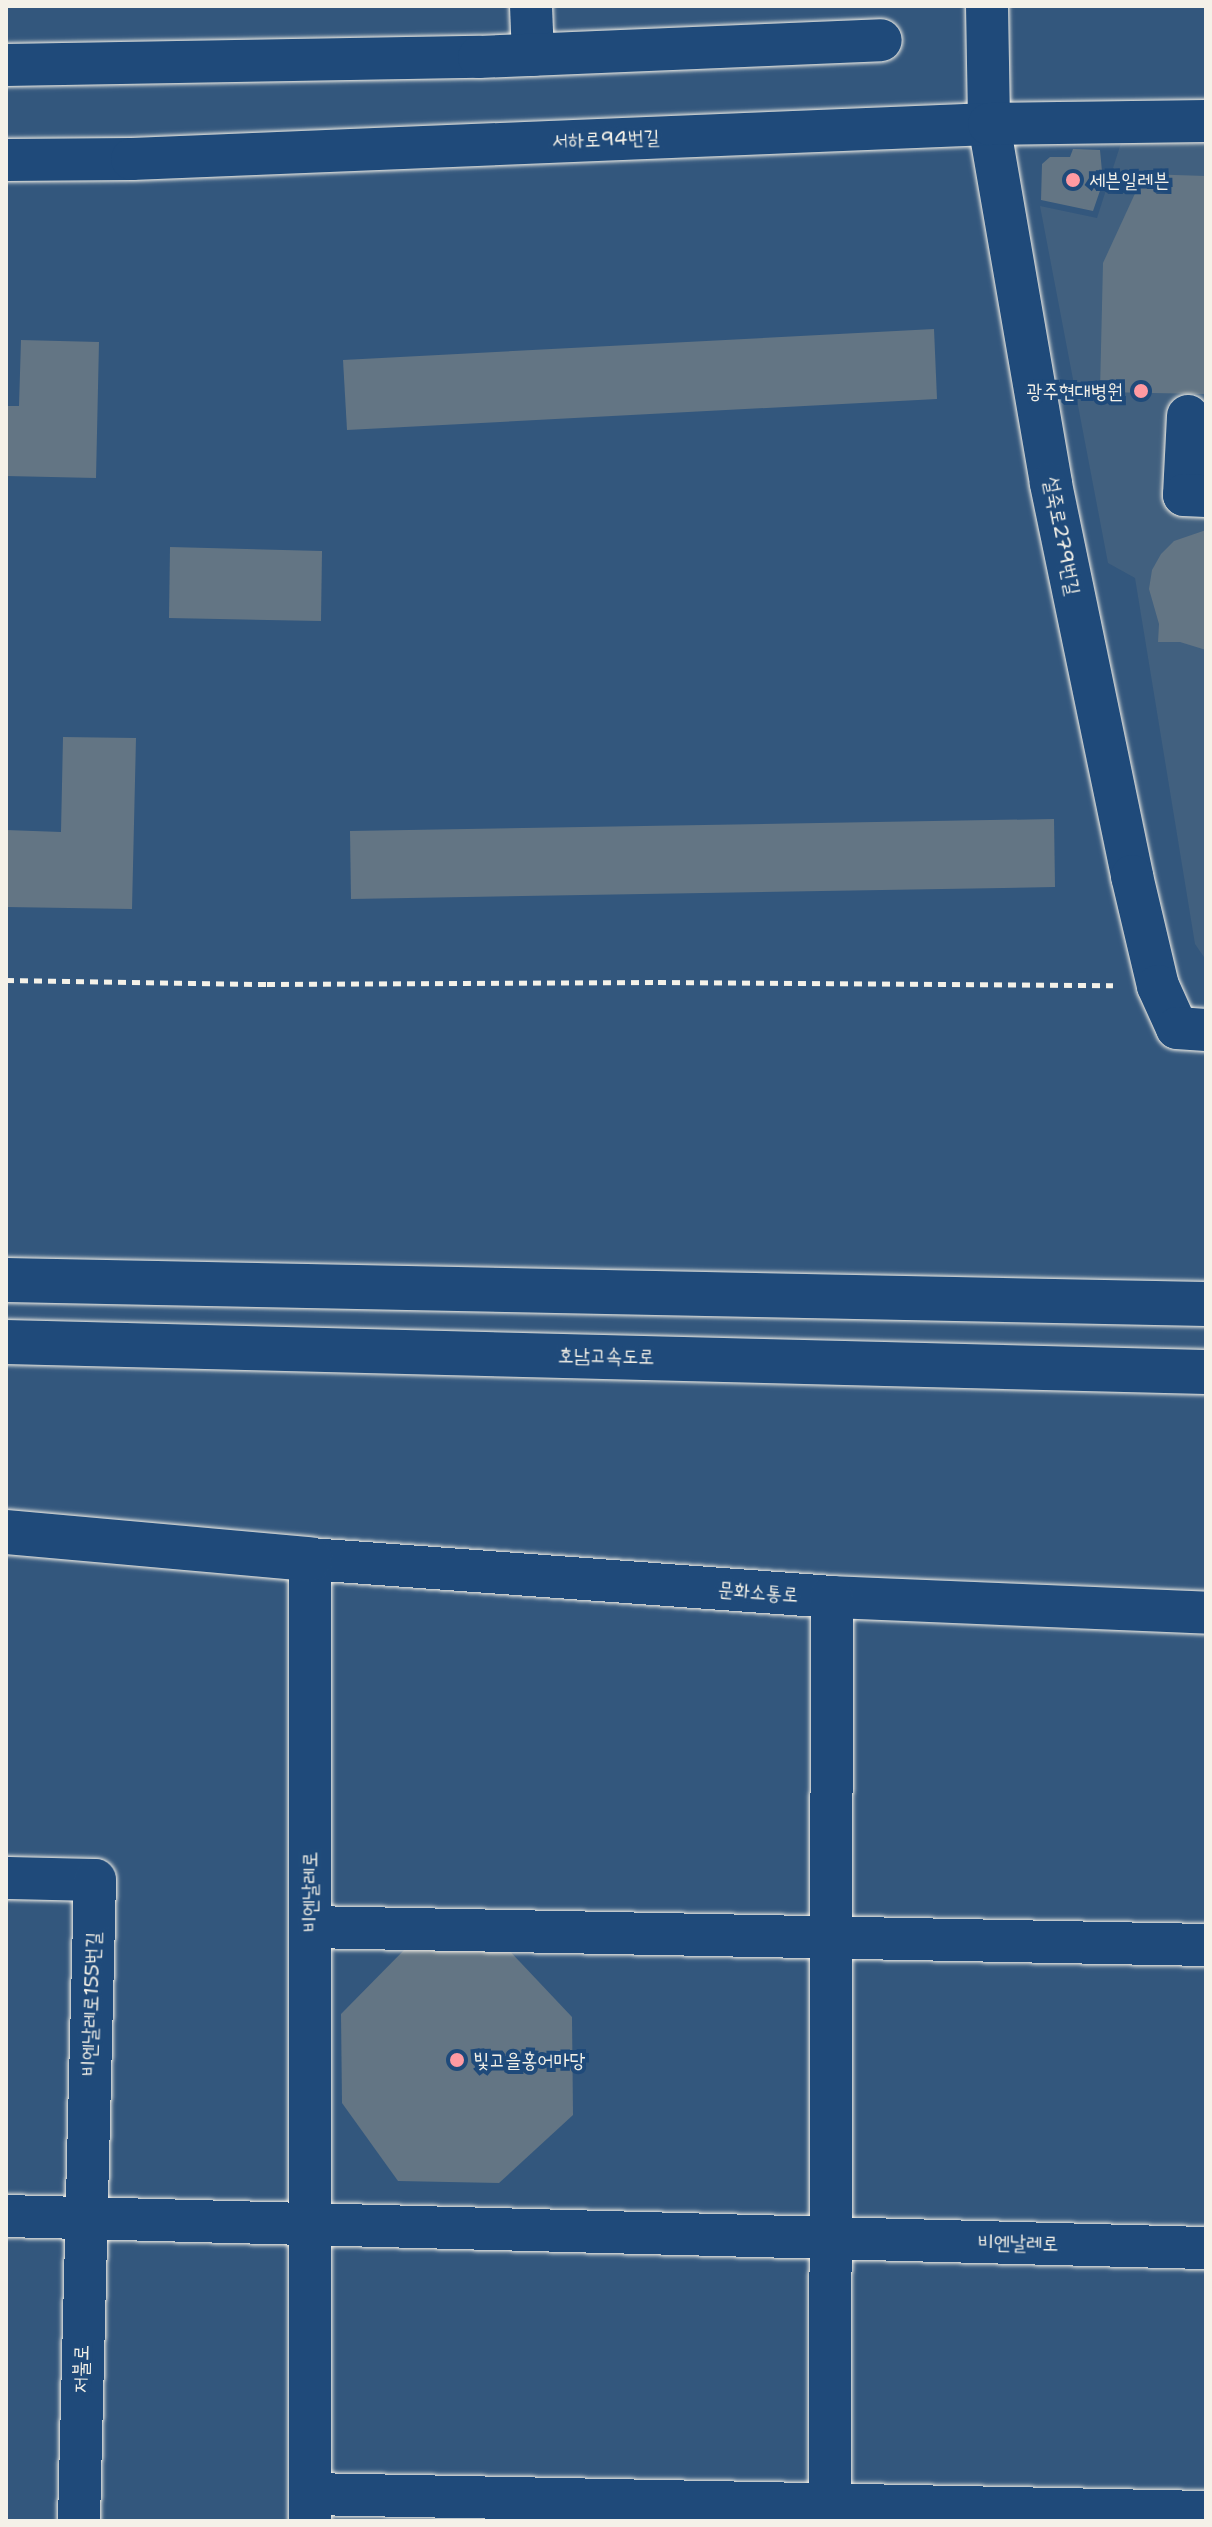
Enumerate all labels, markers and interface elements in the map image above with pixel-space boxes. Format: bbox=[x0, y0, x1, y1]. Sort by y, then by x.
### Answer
street label: 서하로94번길 bbox=[552, 125, 660, 153]
place label: 세븐일레븐 bbox=[1089, 168, 1169, 192]
marker: 세븐일레븐 bbox=[1064, 171, 1082, 189]
place label: 광주현대병원 bbox=[1026, 379, 1123, 403]
marker: 광주현대병원 bbox=[1130, 380, 1152, 402]
street label: 설죽로279번길 bbox=[1039, 475, 1085, 597]
street label: 호남고속도로 bbox=[558, 1343, 654, 1369]
street label: 문화소통로 bbox=[717, 1577, 799, 1607]
street label: 비엔날레로 bbox=[298, 1852, 322, 1932]
street label: 비엔날레로155번길 bbox=[76, 1931, 106, 2077]
place label: 빛고을홍어마당 bbox=[473, 2048, 586, 2072]
marker: 빛고을홍어마당 bbox=[448, 2051, 466, 2069]
street label: 비엔날레로 bbox=[978, 2230, 1058, 2256]
street label: 저불로 bbox=[69, 2345, 93, 2393]

